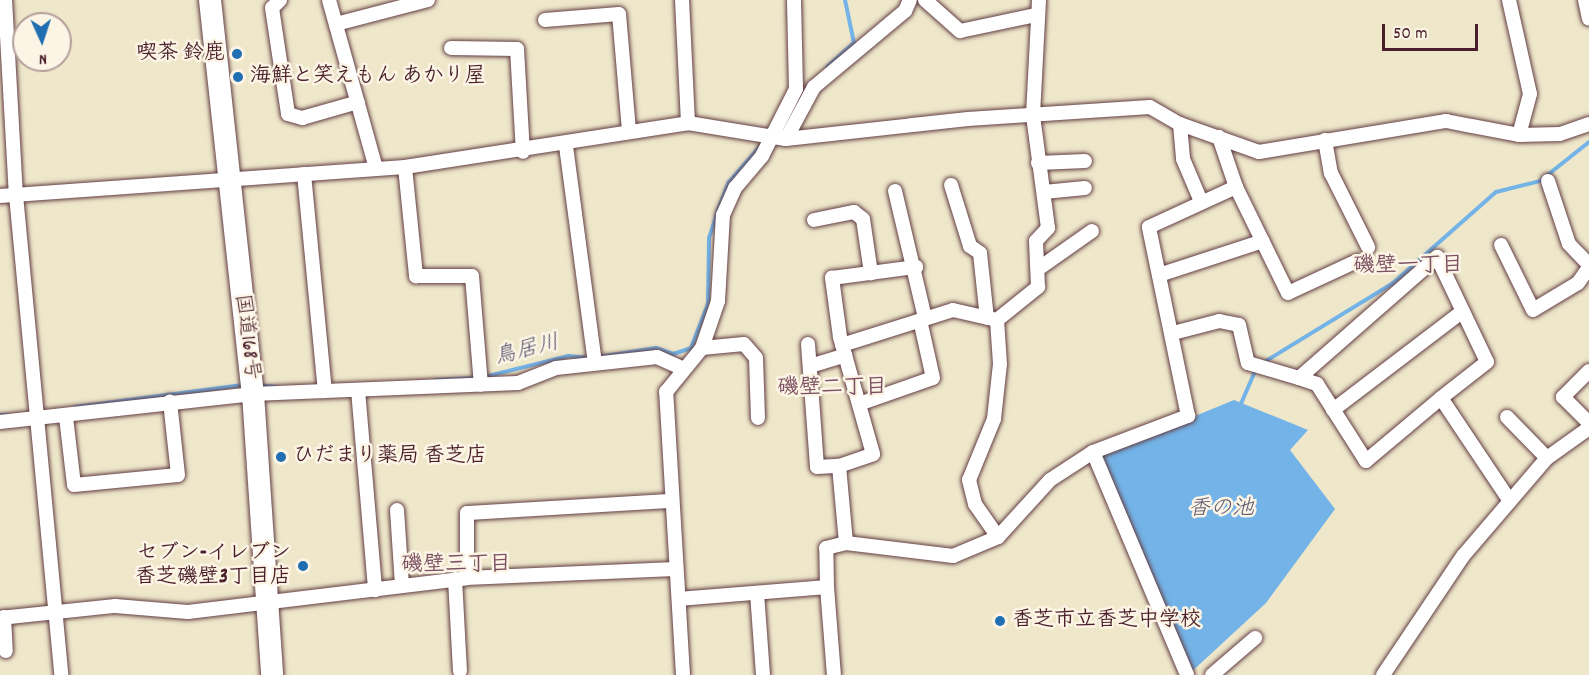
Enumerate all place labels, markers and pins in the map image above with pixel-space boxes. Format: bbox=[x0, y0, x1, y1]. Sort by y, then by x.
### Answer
place label: 喫茶 鈴鹿 bbox=[136, 41, 225, 67]
marker: 喫茶 鈴鹿 bbox=[230, 47, 244, 61]
place label: 海鮮と笑えもん あかり屋 bbox=[250, 64, 486, 90]
marker: 海鮮と笑えもん あかり屋 bbox=[231, 70, 245, 84]
place label: ひだまり薬局 香芝店 bbox=[293, 444, 487, 470]
marker: ひだまり薬局 香芝店 bbox=[274, 450, 288, 464]
place label: セブン-イレブン 香芝磯壁3丁目店 bbox=[135, 541, 291, 591]
marker: セブン-イレブン 香芝磯壁3丁目店 bbox=[296, 559, 310, 573]
place label: 香芝市立香芝中学校 bbox=[1012, 608, 1201, 634]
marker: 香芝市立香芝中学校 bbox=[993, 614, 1007, 628]

